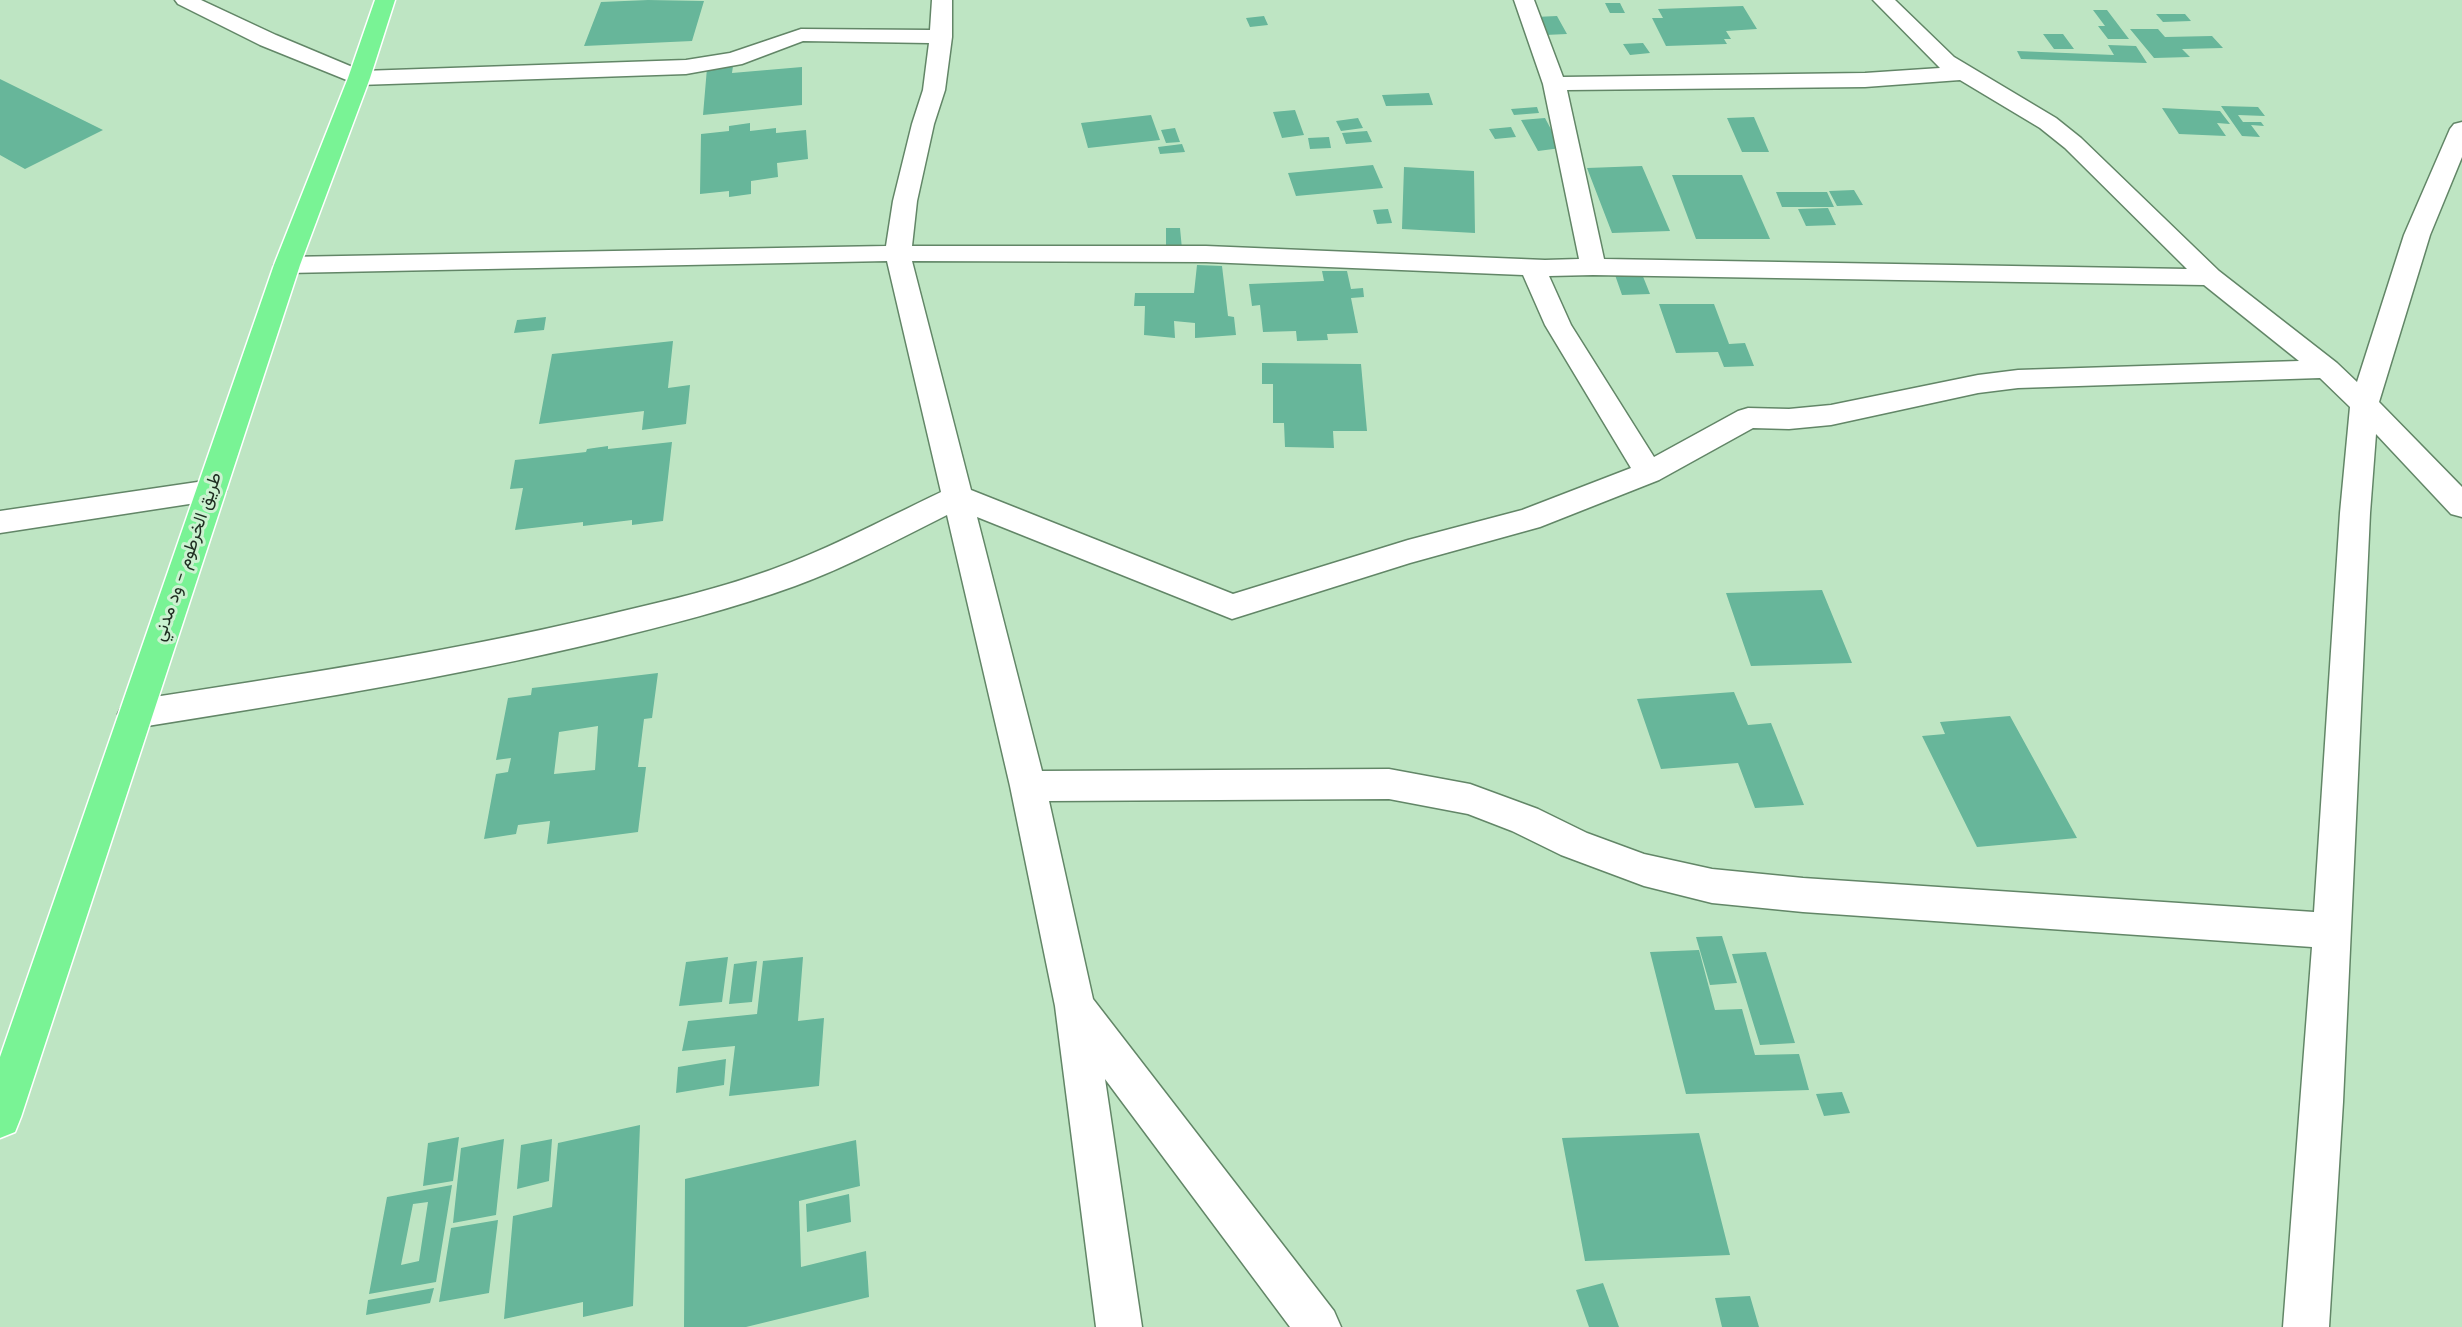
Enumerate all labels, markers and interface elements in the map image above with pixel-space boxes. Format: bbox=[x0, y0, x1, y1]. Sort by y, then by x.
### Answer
street label: طريق الخرطوم - ود مدني bbox=[149, 470, 227, 644]

